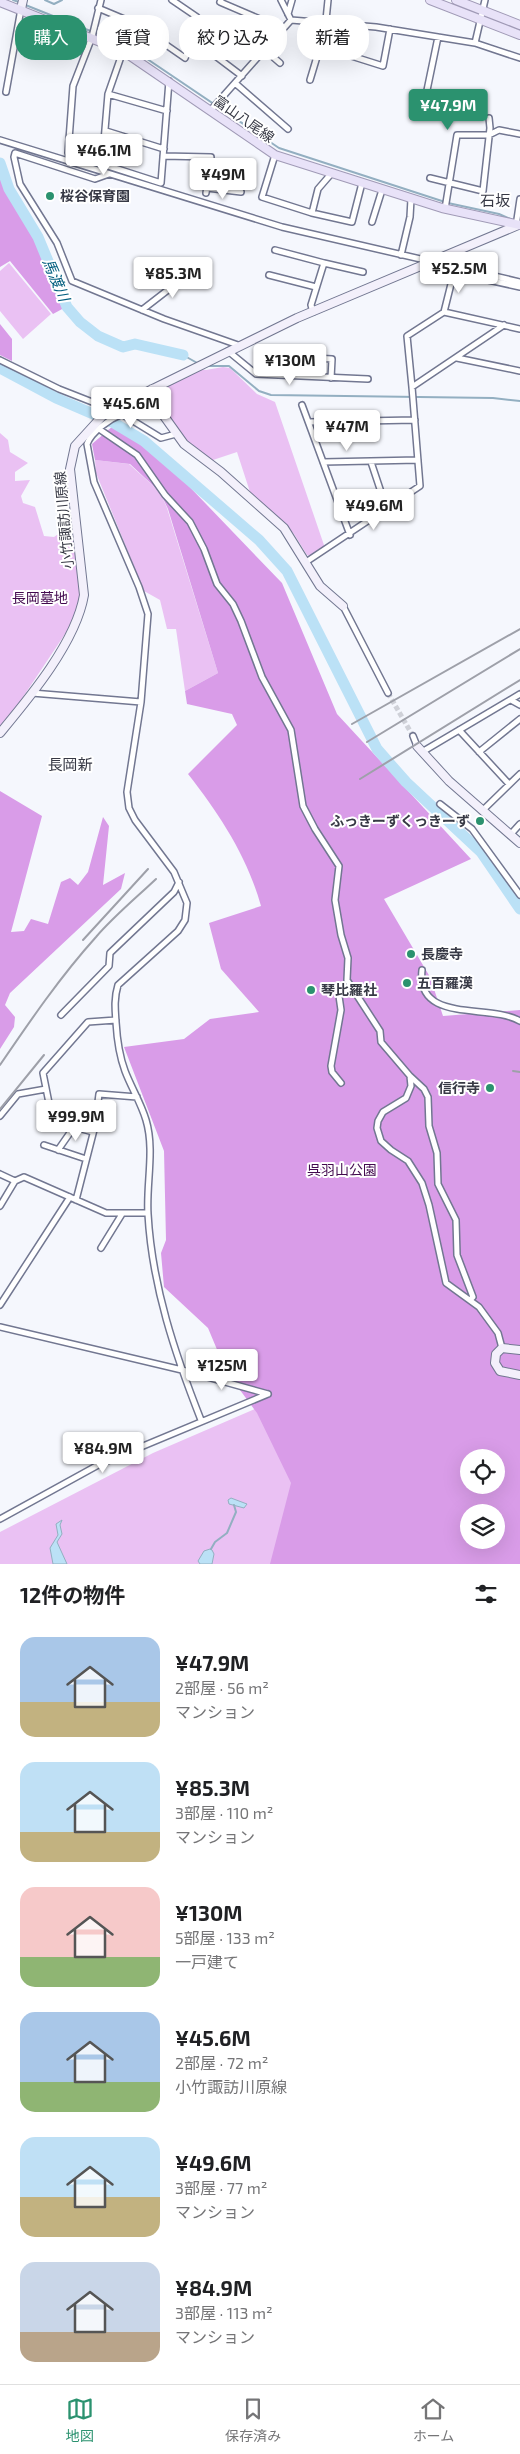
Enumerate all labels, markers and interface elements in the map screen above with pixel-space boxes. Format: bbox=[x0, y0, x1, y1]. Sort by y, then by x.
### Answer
chip: 購入 bbox=[15, 15, 87, 60]
chip: 賃貸 bbox=[97, 15, 169, 60]
chip: 絞り込み bbox=[179, 15, 287, 60]
chip: 新着 bbox=[297, 15, 369, 60]
pin: ¥47.9M bbox=[407, 88, 489, 131]
street label: 富山八尾線 bbox=[211, 92, 278, 146]
text: ¥47.9M bbox=[420, 95, 476, 114]
pin: ¥46.1M bbox=[63, 134, 145, 176]
text: ¥46.1M bbox=[76, 140, 132, 159]
pin: ¥49M bbox=[193, 158, 253, 200]
text: ¥49M bbox=[201, 164, 245, 183]
place label: 桜谷保育園 bbox=[60, 187, 130, 204]
marker: 桜谷保育園 bbox=[44, 190, 56, 202]
district label: 石坂 bbox=[480, 191, 510, 209]
pin: ¥52.5M bbox=[418, 252, 500, 294]
water label: 馬渡川 bbox=[40, 255, 75, 306]
pin: ¥85.3M bbox=[132, 256, 214, 299]
text: ¥52.5M bbox=[431, 258, 487, 277]
text: ¥85.3M bbox=[144, 263, 202, 282]
pin: ¥130M bbox=[255, 344, 325, 386]
text: ¥130M bbox=[264, 350, 316, 369]
pin: ¥45.6M bbox=[90, 386, 172, 429]
text: ¥45.6M bbox=[102, 393, 160, 412]
pin: ¥47M bbox=[317, 410, 377, 452]
text: ¥47M bbox=[325, 416, 369, 435]
street label: 小竹諏訪川原線 bbox=[51, 470, 76, 570]
pin: ¥49.6M bbox=[333, 488, 415, 531]
text: ¥49.6M bbox=[345, 495, 403, 514]
park label: 長岡墓地 bbox=[12, 589, 68, 606]
district label: 長岡新 bbox=[47, 755, 93, 773]
place label: ふっきーずくっきーず bbox=[330, 812, 470, 829]
marker: ふっきーずくっきーず bbox=[474, 815, 486, 827]
place label: 長慶寺 bbox=[421, 945, 463, 962]
marker: 長慶寺 bbox=[405, 948, 417, 960]
place label: 五百羅漢 bbox=[417, 974, 473, 991]
marker: 五百羅漢 bbox=[401, 977, 413, 989]
place label: 琴比羅社 bbox=[321, 981, 377, 998]
marker: 琴比羅社 bbox=[305, 984, 317, 996]
place label: 信行寺 bbox=[438, 1079, 480, 1096]
marker: 信行寺 bbox=[484, 1082, 496, 1094]
pin: ¥99.9M bbox=[35, 1100, 117, 1142]
text: ¥99.9M bbox=[47, 1106, 105, 1125]
park label: 呉羽山公園 bbox=[307, 1161, 377, 1178]
pin: ¥125M bbox=[187, 1348, 257, 1391]
text: ¥125M bbox=[197, 1355, 247, 1374]
pin: ¥84.9M bbox=[62, 1432, 144, 1474]
text: ¥84.9M bbox=[74, 1438, 132, 1457]
map controls bbox=[460, 1449, 505, 1549]
button: locate bbox=[460, 1449, 505, 1494]
button: layers bbox=[460, 1504, 505, 1549]
icon: filters bbox=[472, 1580, 500, 1608]
text: 12件の物件 bbox=[20, 1582, 125, 1607]
text: ¥47.9M bbox=[175, 1650, 249, 1675]
icon: home bbox=[60, 1657, 120, 1717]
text: 2部屋 · 56 m² bbox=[175, 1678, 269, 1697]
text: マンション bbox=[175, 1702, 255, 1721]
text: ¥85.3M bbox=[175, 1775, 250, 1800]
icon: home bbox=[60, 1782, 120, 1842]
text: 3部屋 · 110 m² bbox=[175, 1803, 273, 1822]
text: マンション bbox=[175, 1827, 255, 1846]
text: ¥130M bbox=[175, 1900, 242, 1925]
icon: home bbox=[60, 1907, 120, 1967]
text: 5部屋 · 133 m² bbox=[175, 1928, 275, 1947]
text: 一戸建て bbox=[175, 1952, 239, 1971]
text: ¥45.6M bbox=[175, 2025, 251, 2050]
icon: home bbox=[60, 2032, 120, 2092]
text: 2部屋 · 72 m² bbox=[175, 2053, 268, 2072]
text: 小竹諏訪川原線 bbox=[175, 2077, 287, 2096]
text: ¥49.6M bbox=[175, 2150, 251, 2175]
icon: home bbox=[60, 2157, 120, 2217]
text: 3部屋 · 77 m² bbox=[175, 2178, 267, 2197]
text: マンション bbox=[175, 2202, 255, 2221]
text: ¥84.9M bbox=[175, 2275, 252, 2300]
icon: home bbox=[60, 2282, 120, 2342]
text: 3部屋 · 113 m² bbox=[175, 2303, 273, 2322]
text: マンション bbox=[175, 2327, 255, 2346]
tab: 地図 bbox=[66, 2395, 94, 2445]
tab: 保存済み bbox=[225, 2395, 281, 2445]
tab: ホーム bbox=[413, 2395, 454, 2445]

